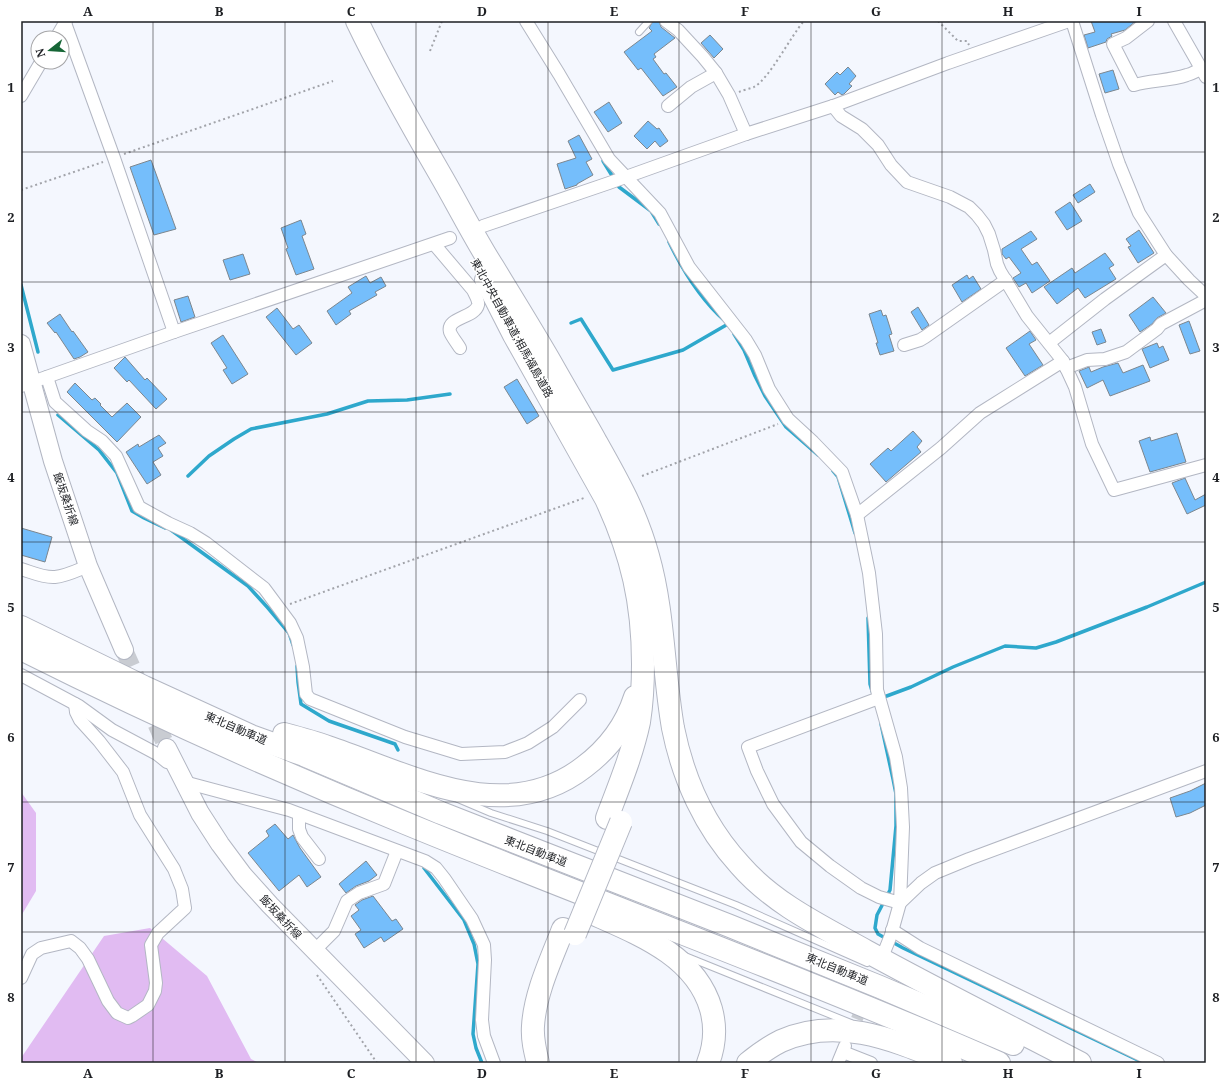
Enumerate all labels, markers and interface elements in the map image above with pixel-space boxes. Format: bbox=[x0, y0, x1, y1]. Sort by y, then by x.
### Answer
text: A bbox=[83, 2, 93, 20]
text: B bbox=[215, 2, 224, 20]
text: C bbox=[347, 2, 356, 20]
text: D bbox=[477, 2, 487, 20]
text: E bbox=[610, 2, 619, 20]
text: F bbox=[741, 2, 749, 20]
text: G bbox=[871, 2, 881, 20]
text: H bbox=[1003, 2, 1014, 20]
text: I bbox=[1136, 2, 1142, 20]
north arrow bbox=[30, 30, 70, 70]
text: N bbox=[31, 46, 48, 59]
text: 1 bbox=[7, 78, 15, 96]
text: 1 bbox=[1212, 78, 1220, 96]
text: 2 bbox=[7, 208, 15, 226]
text: 2 bbox=[1212, 208, 1220, 226]
street label: 東北中央自動車道;相馬福島道路 bbox=[468, 255, 557, 400]
text: 3 bbox=[7, 338, 15, 356]
text: 3 bbox=[1212, 338, 1220, 356]
text: 4 bbox=[7, 468, 15, 486]
text: 4 bbox=[1212, 468, 1220, 486]
street label: 飯坂桑折線 bbox=[50, 470, 83, 527]
text: 5 bbox=[7, 598, 15, 616]
text: 5 bbox=[1212, 598, 1220, 616]
street label: 東北自動車道 bbox=[203, 708, 270, 747]
text: 6 bbox=[7, 728, 15, 746]
text: 6 bbox=[1212, 728, 1220, 746]
street label: 東北自動車道 bbox=[503, 832, 570, 869]
text: 7 bbox=[7, 858, 15, 876]
text: 7 bbox=[1212, 858, 1220, 876]
street label: 飯坂桑折線 bbox=[257, 891, 306, 942]
street label: 東北自動車道 bbox=[804, 949, 871, 988]
text: 8 bbox=[7, 988, 15, 1006]
text: 8 bbox=[1212, 988, 1220, 1006]
text: A bbox=[83, 1064, 93, 1082]
text: B bbox=[215, 1064, 224, 1082]
text: C bbox=[347, 1064, 356, 1082]
text: D bbox=[477, 1064, 487, 1082]
text: E bbox=[610, 1064, 619, 1082]
text: F bbox=[741, 1064, 749, 1082]
text: G bbox=[871, 1064, 881, 1082]
text: H bbox=[1003, 1064, 1014, 1082]
text: I bbox=[1136, 1064, 1142, 1082]

